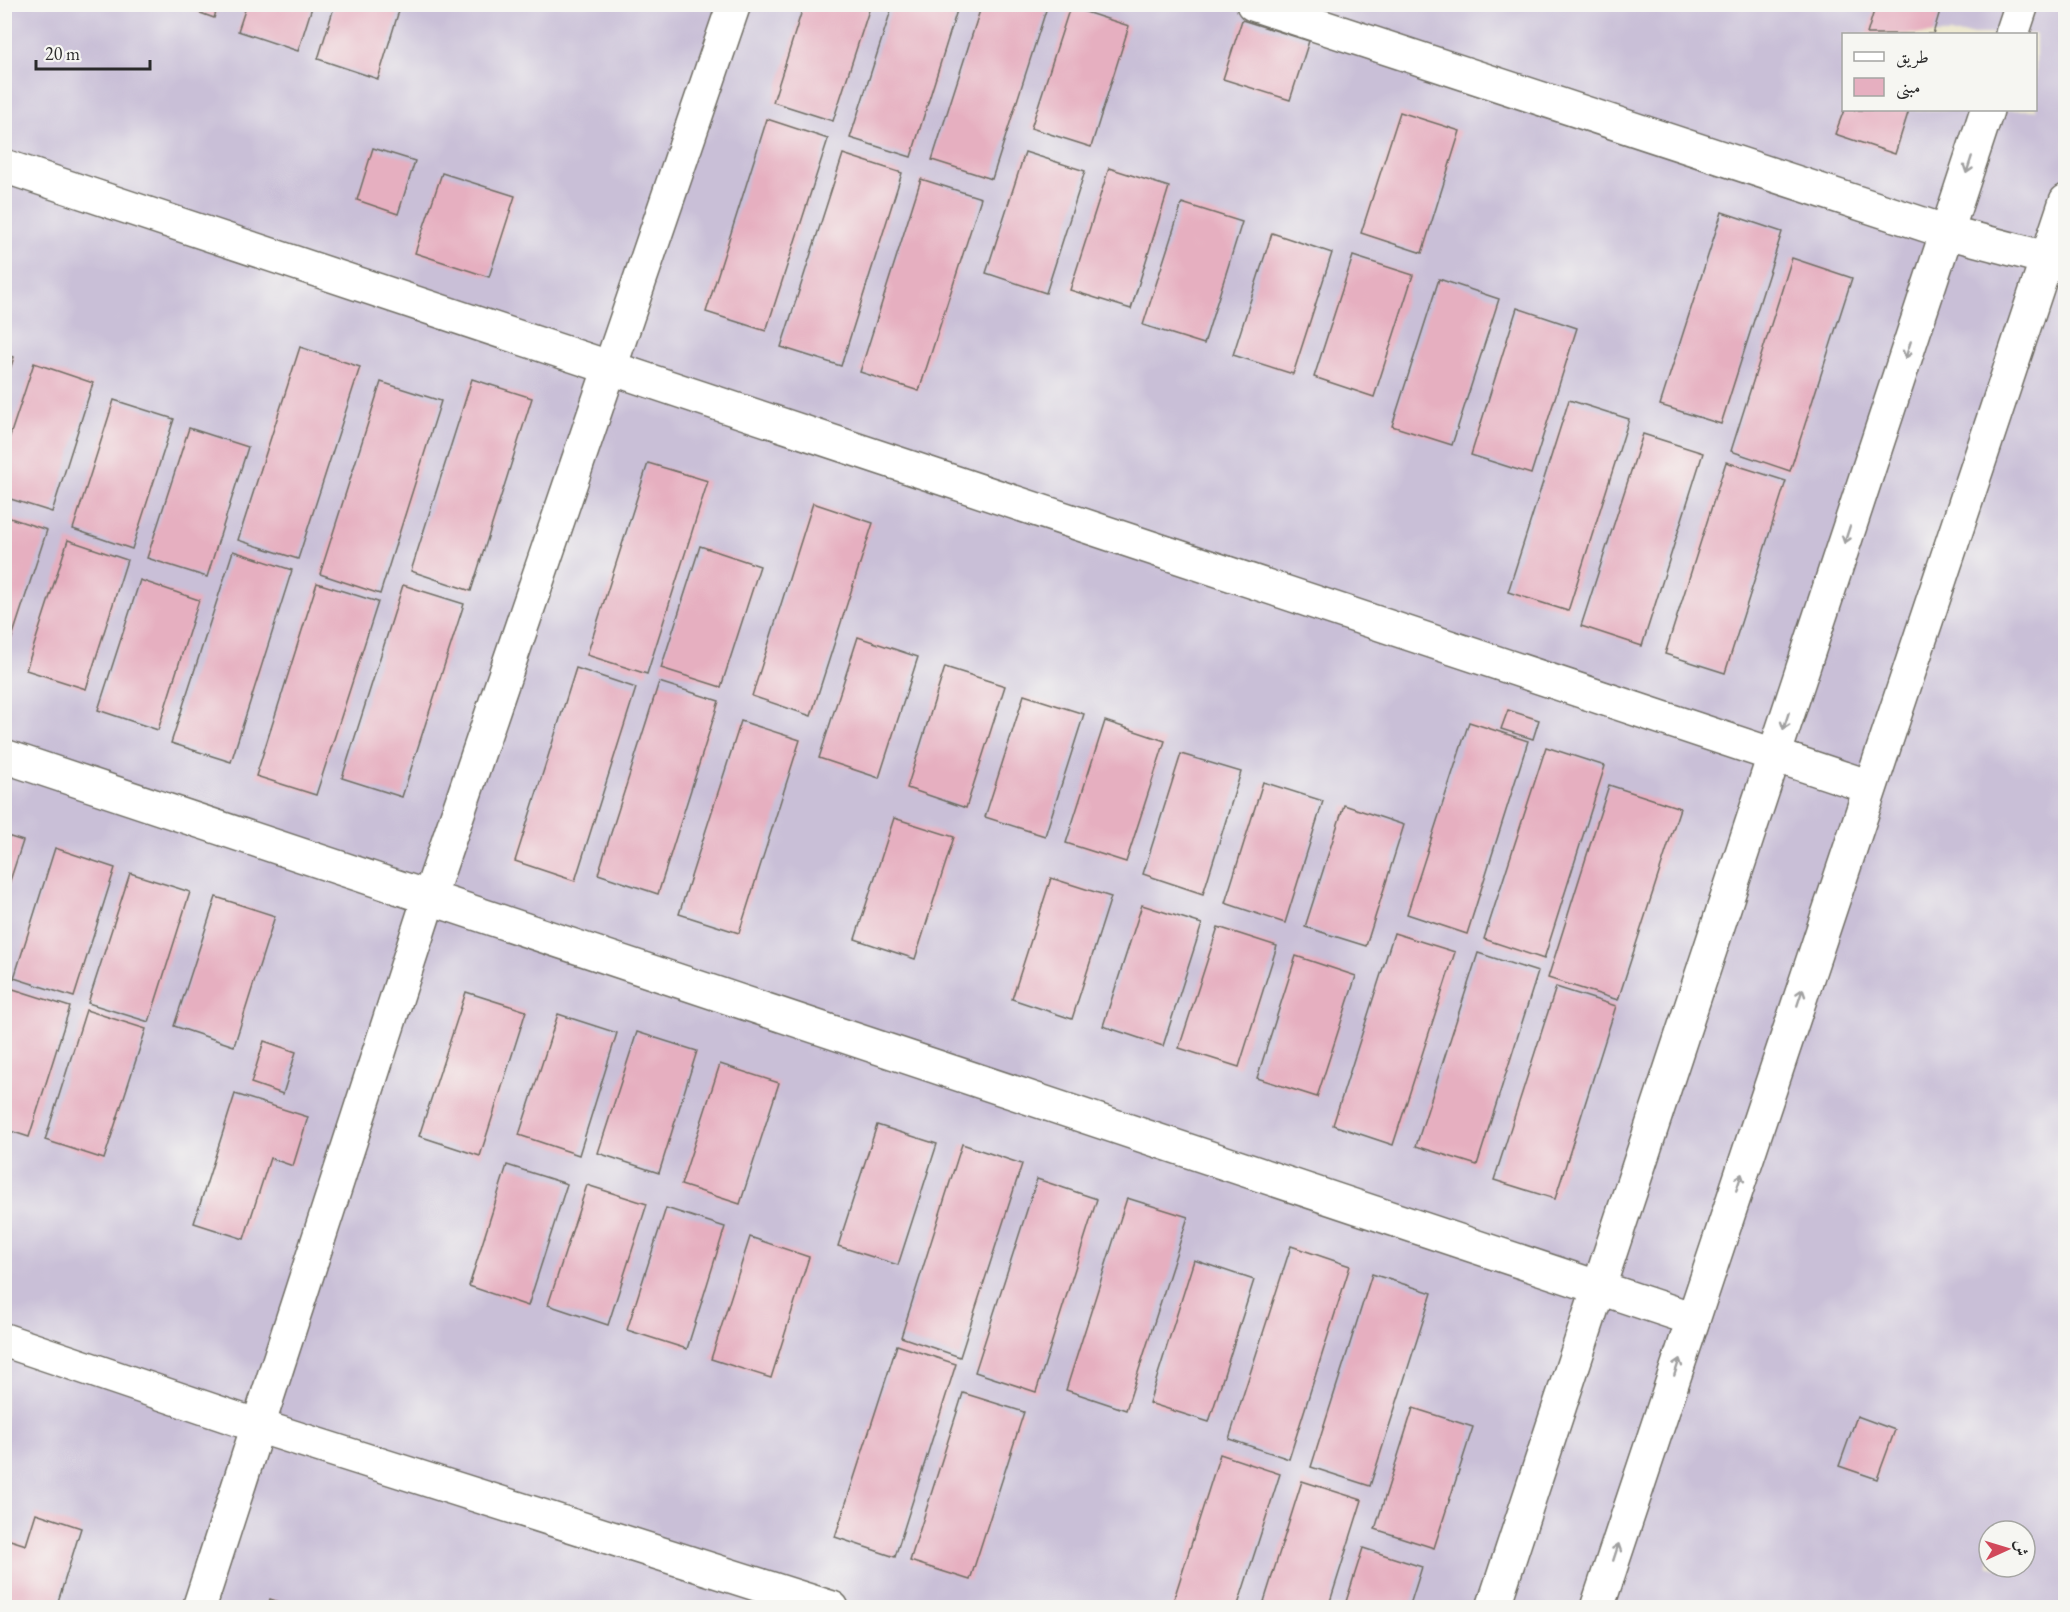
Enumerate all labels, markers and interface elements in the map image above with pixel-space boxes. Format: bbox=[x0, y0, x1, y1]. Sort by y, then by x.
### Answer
scale bar bbox=[36, 33, 150, 71]
legend bbox=[1842, 33, 2037, 111]
text: 20 m bbox=[45, 42, 80, 65]
text: طريق bbox=[1896, 45, 1929, 69]
text: مبنى bbox=[1896, 75, 1921, 100]
one-way arrow bbox=[1963, 155, 1974, 174]
one-way arrow bbox=[1902, 340, 1913, 359]
one-way arrow bbox=[1841, 526, 1852, 545]
one-way arrow bbox=[1780, 711, 1791, 730]
one-way arrow bbox=[1796, 988, 1807, 1007]
one-way arrow bbox=[1734, 1173, 1745, 1192]
one-way arrow bbox=[1673, 1358, 1684, 1377]
north arrow bbox=[1977, 1519, 2037, 1579]
text: ش bbox=[2010, 1539, 2032, 1557]
one-way arrow bbox=[1611, 1543, 1622, 1562]

